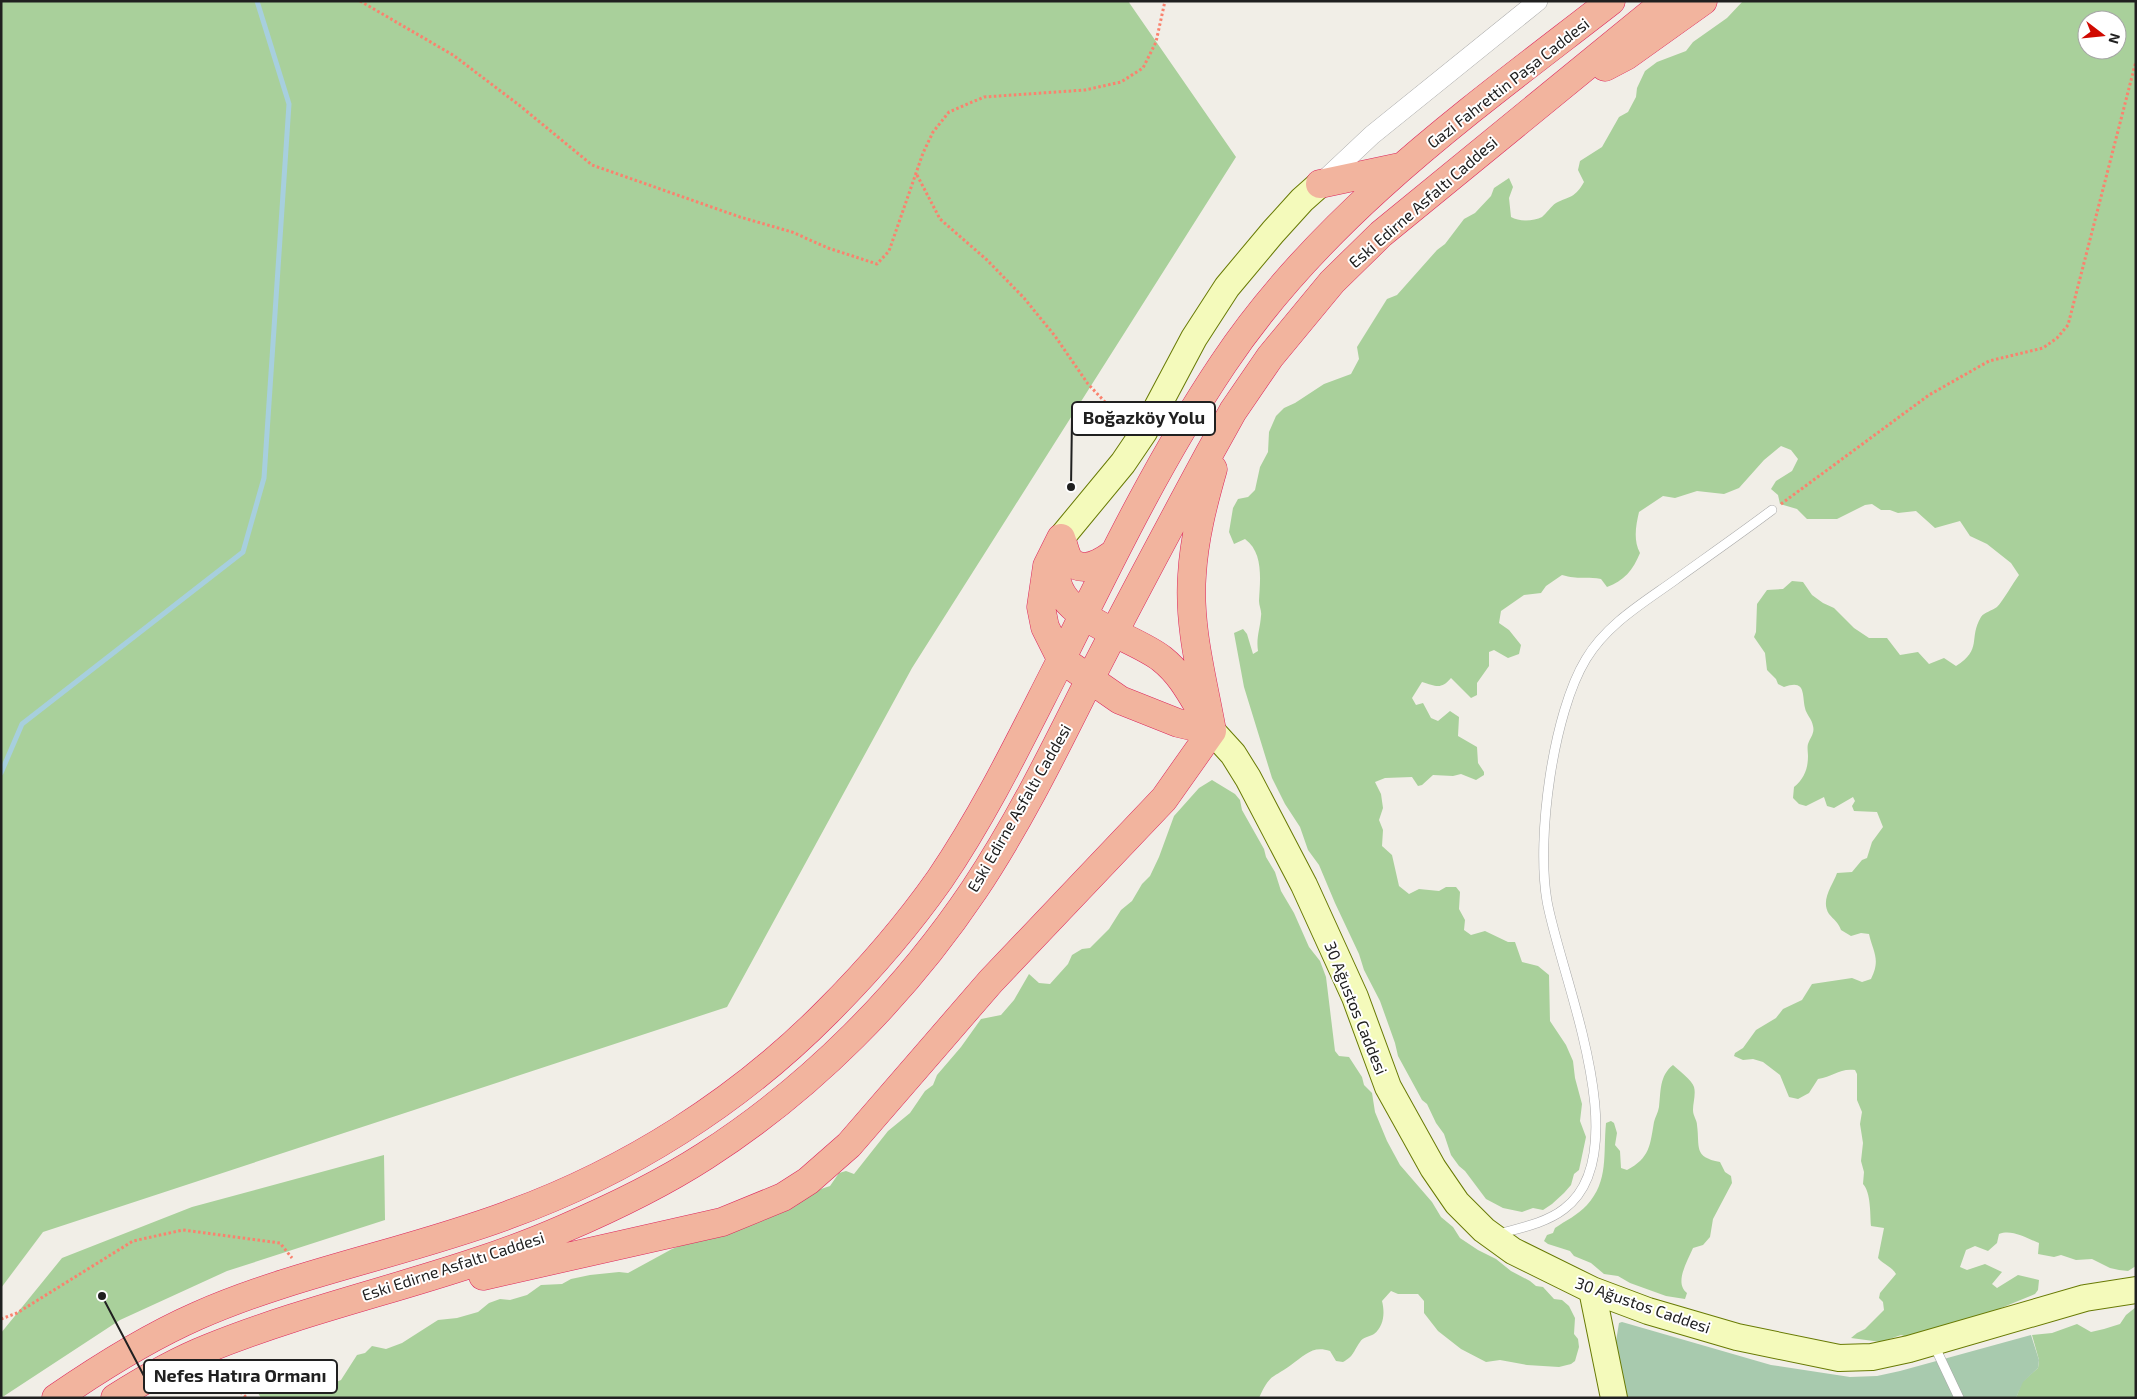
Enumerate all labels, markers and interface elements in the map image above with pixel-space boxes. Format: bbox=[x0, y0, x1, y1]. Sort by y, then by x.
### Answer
north arrow bbox=[2077, 10, 2127, 60]
street label: Gazi Fahrettin Paşa Caddesi bbox=[1423, 13, 1593, 153]
text: N bbox=[2105, 32, 2125, 46]
street label: Eski Edirne Asfaltı Caddesi bbox=[1345, 132, 1501, 271]
callout: Boğazköy Yolu bbox=[1072, 402, 1215, 435]
text: Boğazköy Yolu bbox=[1083, 406, 1205, 428]
street label: Eski Edirne Asfaltı Caddesi bbox=[963, 721, 1074, 895]
street label: 30 Ağustos Caddesi bbox=[1321, 939, 1392, 1077]
street label: Eski Edirne Asfaltı Caddesi bbox=[359, 1227, 546, 1304]
street label: 30 Ağustos Caddesi bbox=[1573, 1272, 1713, 1337]
callout: Nefes Hatıra Ormanı bbox=[144, 1360, 337, 1393]
text: Nefes Hatıra Ormanı bbox=[154, 1364, 326, 1386]

